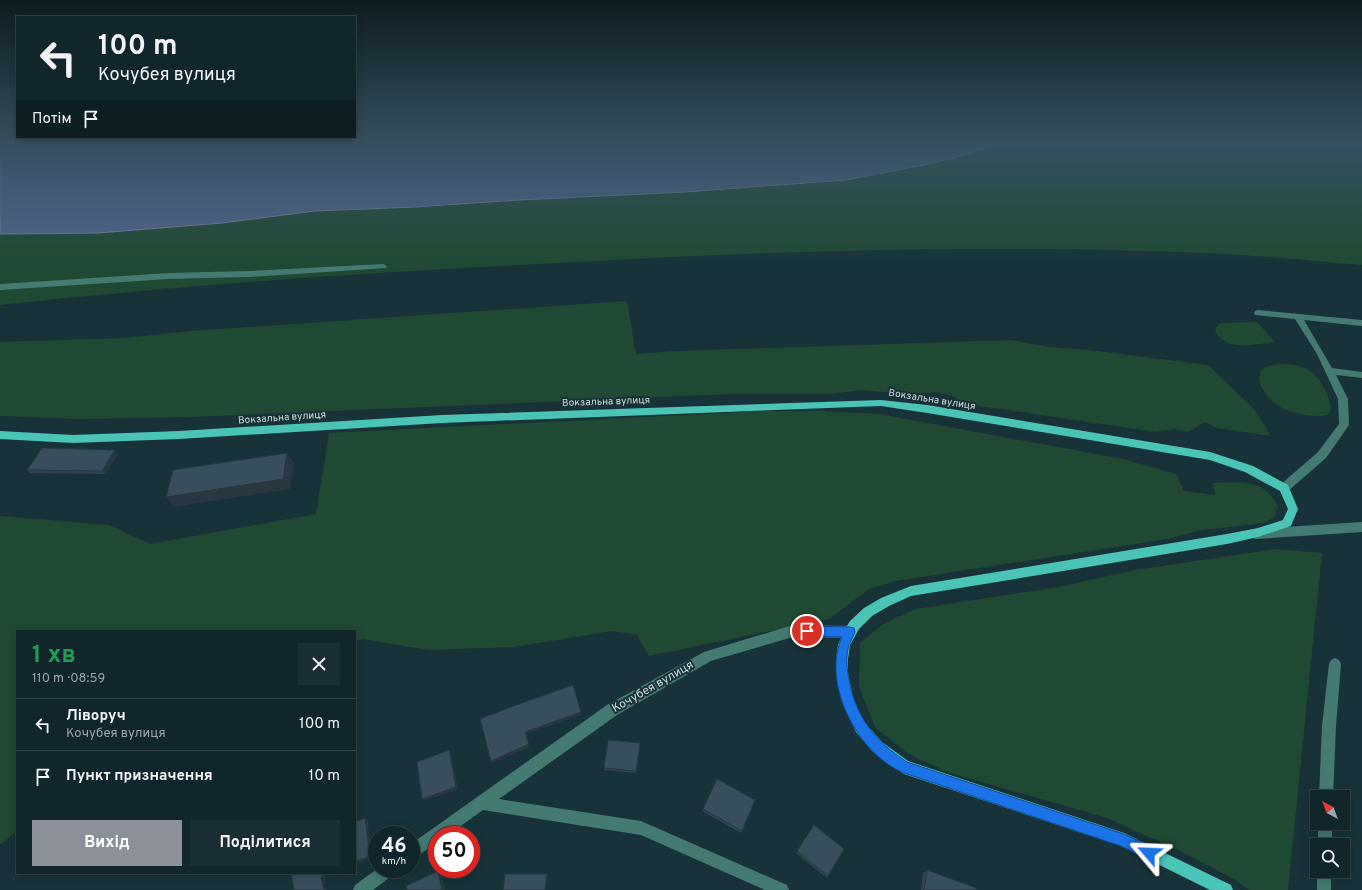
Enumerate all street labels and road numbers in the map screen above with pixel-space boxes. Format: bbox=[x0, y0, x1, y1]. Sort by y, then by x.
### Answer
street label: Вокзальна вулиця bbox=[887, 387, 977, 413]
street label: Вокзальна вулиця bbox=[562, 394, 650, 410]
street label: Вокзальна вулиця bbox=[238, 408, 326, 428]
street label: Кочубея вулиця bbox=[609, 657, 697, 717]

